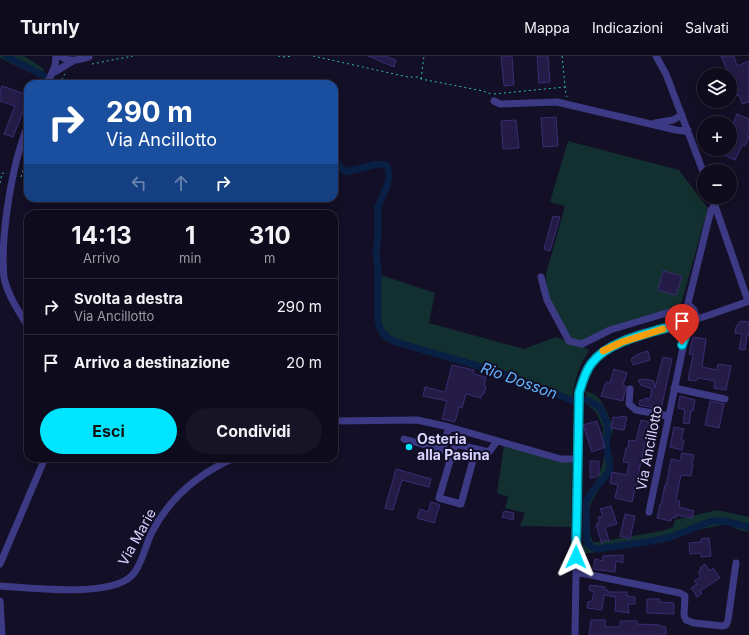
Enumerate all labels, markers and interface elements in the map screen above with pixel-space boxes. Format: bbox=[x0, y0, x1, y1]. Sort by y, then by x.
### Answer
text: Turnly bbox=[20, 16, 80, 39]
text: Mappa bbox=[524, 19, 570, 36]
text: Indicazioni bbox=[592, 19, 663, 36]
text: Salvati bbox=[685, 19, 729, 36]
map controls bbox=[697, 68, 737, 204]
button: layers bbox=[697, 68, 737, 108]
text: 290 m bbox=[106, 95, 193, 129]
icon: right bbox=[40, 96, 92, 148]
button: + bbox=[697, 116, 737, 156]
text: Via Ancillotto bbox=[106, 129, 217, 150]
button: − bbox=[697, 164, 737, 204]
icon: left bbox=[128, 172, 150, 194]
icon: ahead bbox=[170, 172, 192, 194]
icon: right bbox=[212, 172, 234, 194]
text: 14:13 bbox=[71, 221, 132, 250]
text: 1 bbox=[185, 221, 195, 250]
text: 310 bbox=[249, 221, 291, 250]
text: Arrivo bbox=[83, 250, 120, 266]
text: min bbox=[179, 250, 201, 266]
text: m bbox=[264, 250, 275, 266]
text: Svolta a destra bbox=[74, 289, 183, 308]
icon: right bbox=[40, 296, 62, 318]
text: 290 m bbox=[277, 297, 322, 316]
pin bbox=[665, 304, 699, 345]
text: Via Ancillotto bbox=[74, 308, 154, 324]
icon: arrive bbox=[671, 310, 693, 332]
icon: arrive bbox=[40, 352, 62, 374]
text: Arrivo a destinazione bbox=[74, 353, 230, 372]
text: 20 m bbox=[286, 353, 322, 372]
water label: Rio Dosson bbox=[478, 358, 560, 403]
street label: Via Ancillotto bbox=[632, 404, 665, 492]
button: Esci bbox=[40, 408, 177, 454]
button: Condividi bbox=[185, 408, 322, 454]
place label: Osteria alla Pasina bbox=[417, 430, 490, 463]
marker: Osteria alla Pasina bbox=[404, 442, 414, 452]
street label: Via Marie bbox=[114, 505, 159, 568]
position arrow bbox=[555, 536, 597, 578]

